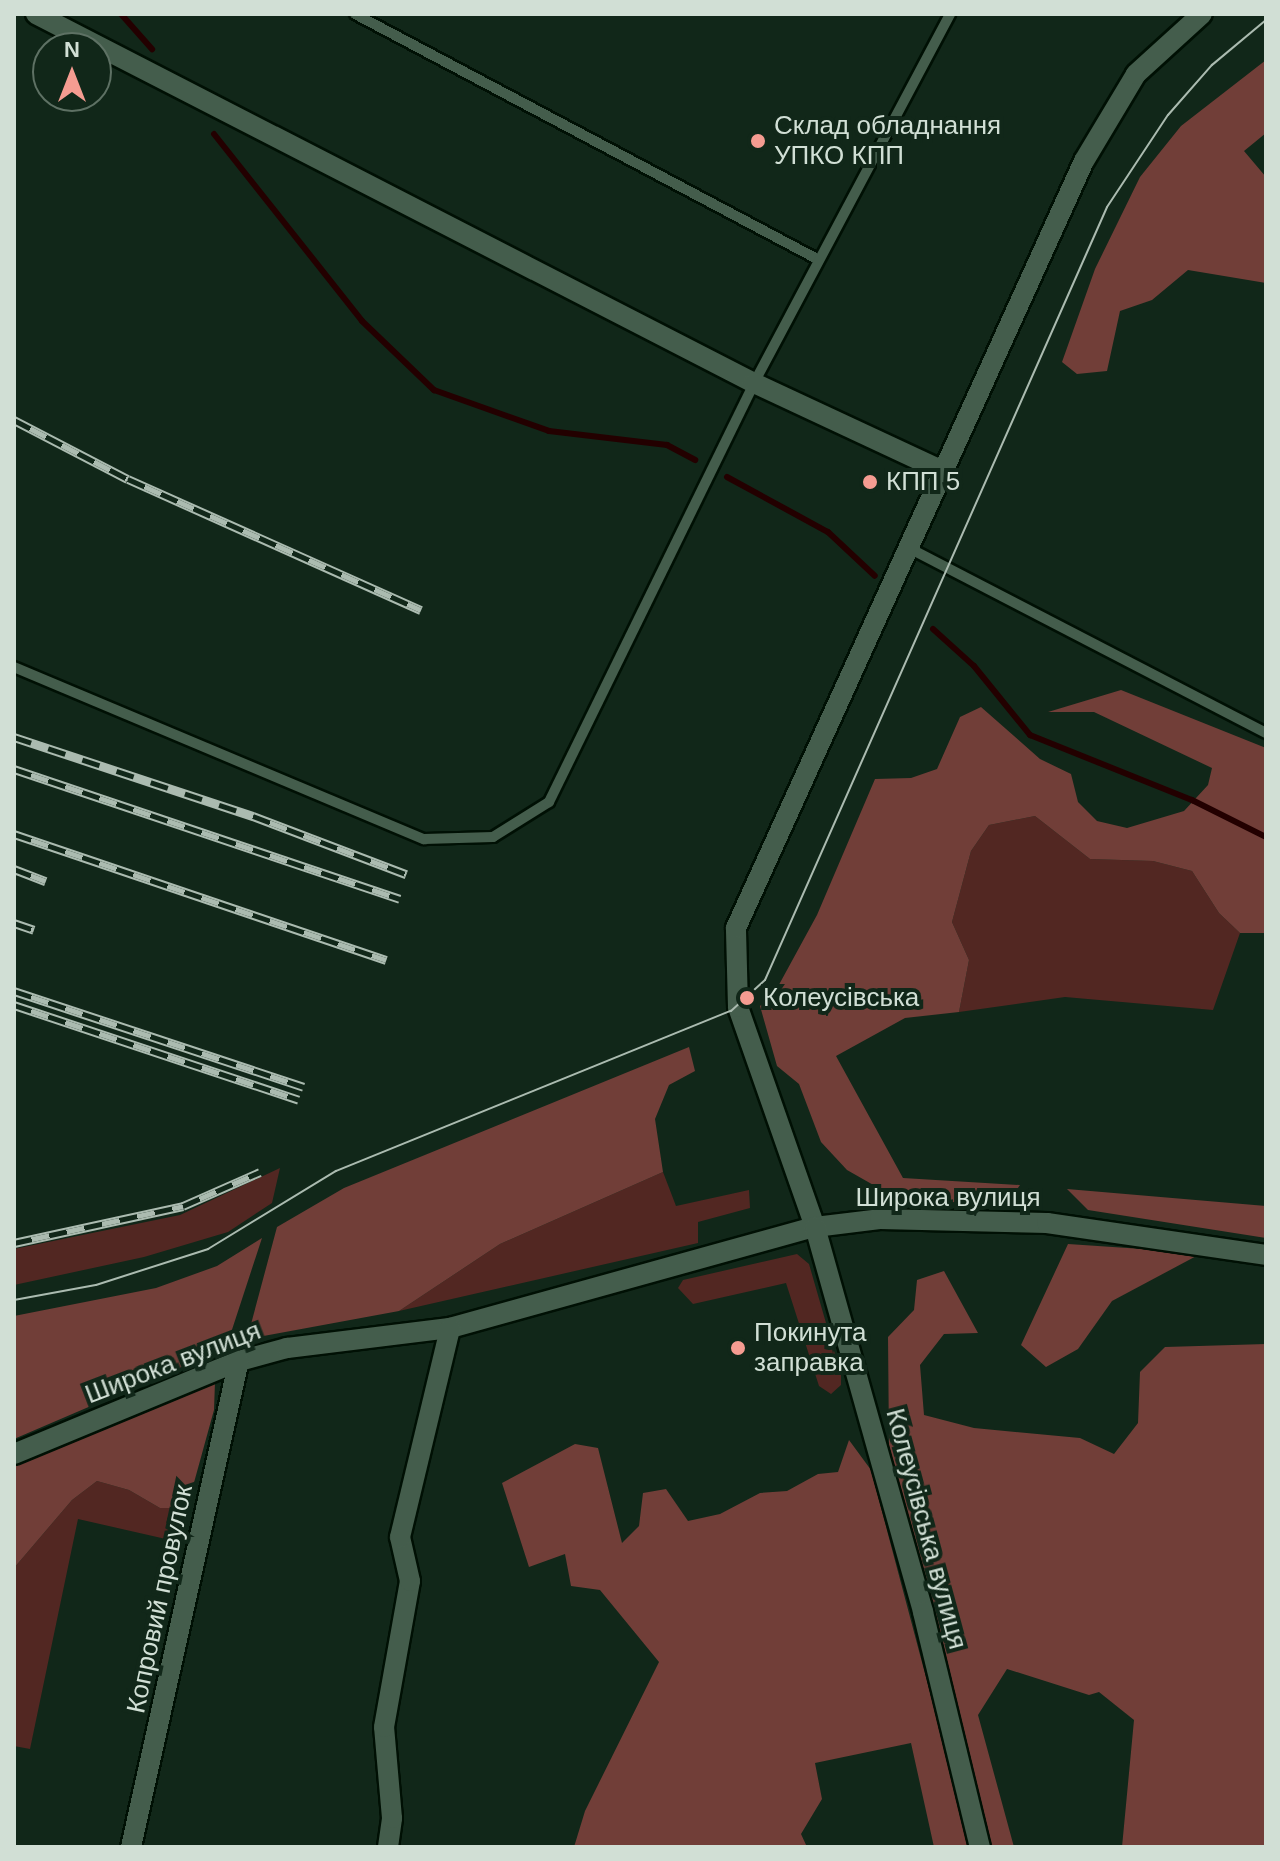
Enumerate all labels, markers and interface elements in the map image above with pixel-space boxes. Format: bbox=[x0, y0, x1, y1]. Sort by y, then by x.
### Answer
north arrow bbox=[32, 32, 112, 112]
text: N bbox=[64, 37, 80, 62]
place label: Склад обладнання УПКО КПП bbox=[774, 110, 1001, 172]
marker: Склад обладнання УПКО КПП bbox=[749, 132, 767, 150]
place label: КПП 5 bbox=[886, 466, 960, 498]
marker: КПП 5 bbox=[861, 473, 879, 491]
place label: Колеусівська bbox=[763, 982, 919, 1014]
marker: Колеусівська bbox=[738, 989, 756, 1007]
street label: Широка вулиця bbox=[855, 1182, 1041, 1214]
street label: Широка вулиця bbox=[81, 1315, 265, 1411]
place label: Покинута заправка bbox=[754, 1317, 866, 1378]
marker: Покинута заправка bbox=[729, 1339, 747, 1357]
street label: Колеусівська вулиця bbox=[879, 1405, 973, 1653]
street label: Копровий провулок bbox=[121, 1482, 199, 1716]

